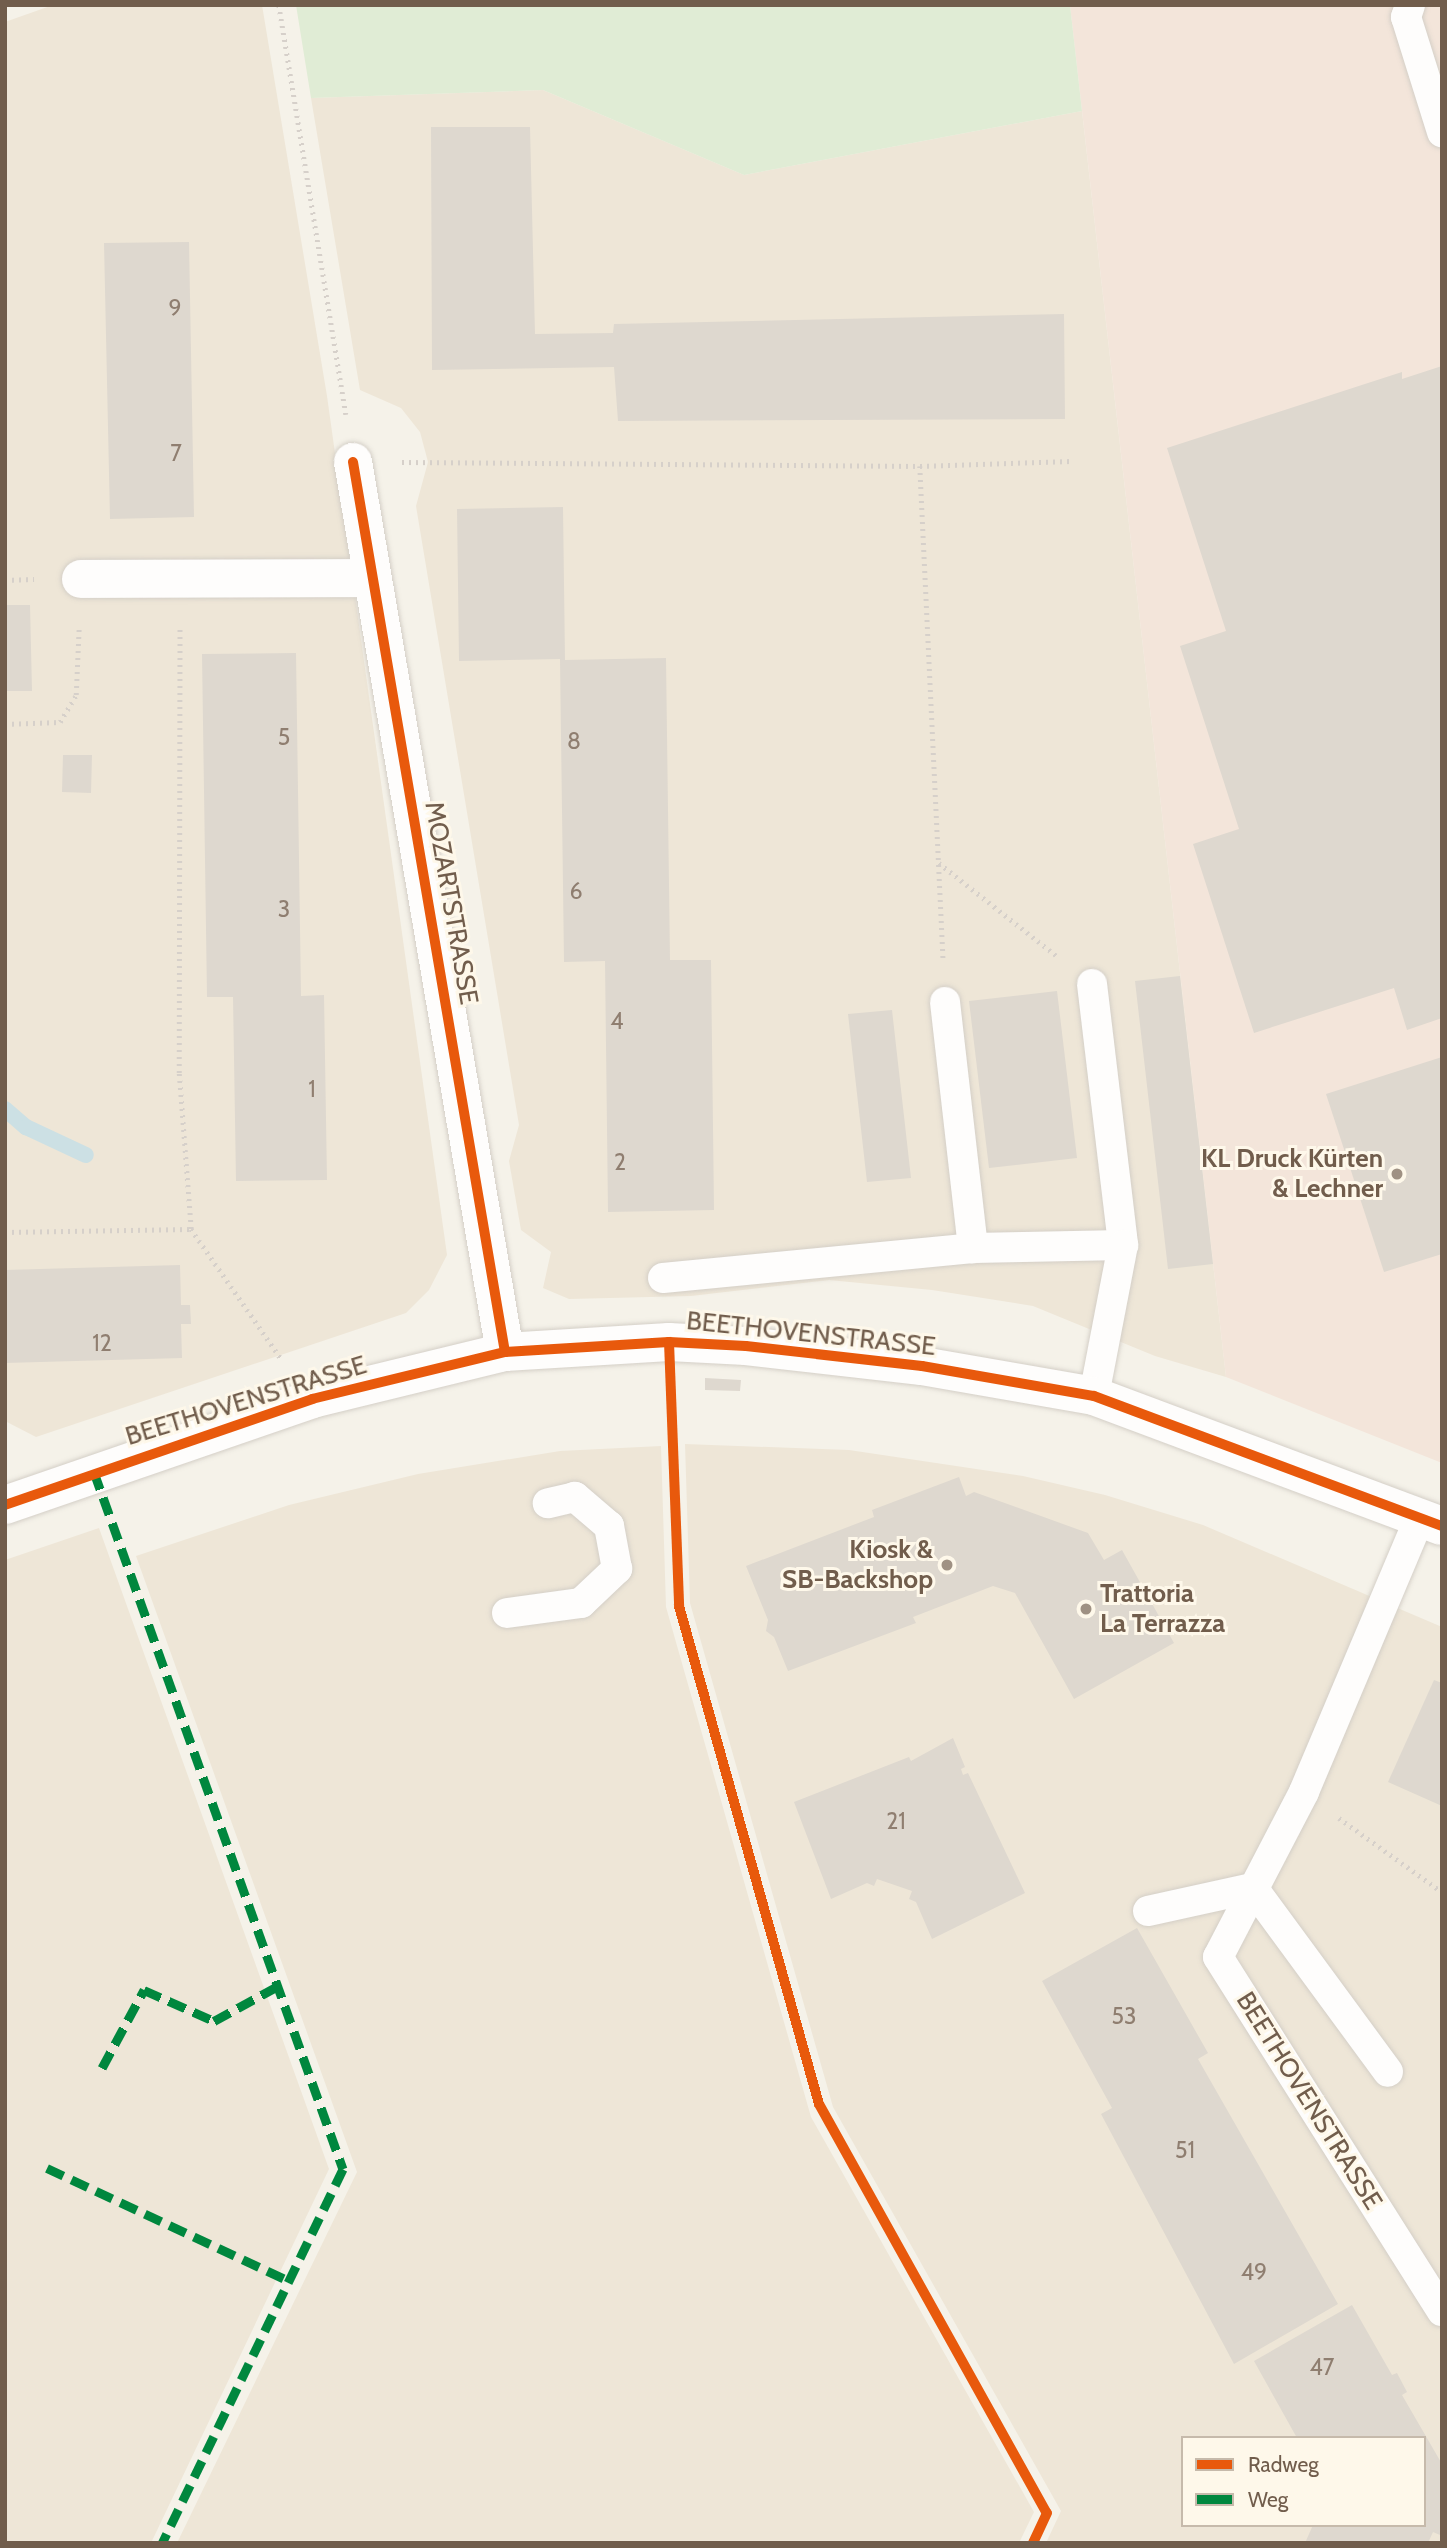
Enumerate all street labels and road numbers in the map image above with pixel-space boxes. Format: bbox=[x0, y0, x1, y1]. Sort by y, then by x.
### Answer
street label: MOZARTSTRASSE bbox=[418, 799, 484, 1007]
street label: BEETHOVENSTRASSE bbox=[685, 1305, 937, 1363]
street label: BEETHOVENSTRASSE bbox=[122, 1349, 370, 1453]
street label: BEETHOVENSTRASSE bbox=[1229, 1987, 1389, 2215]

